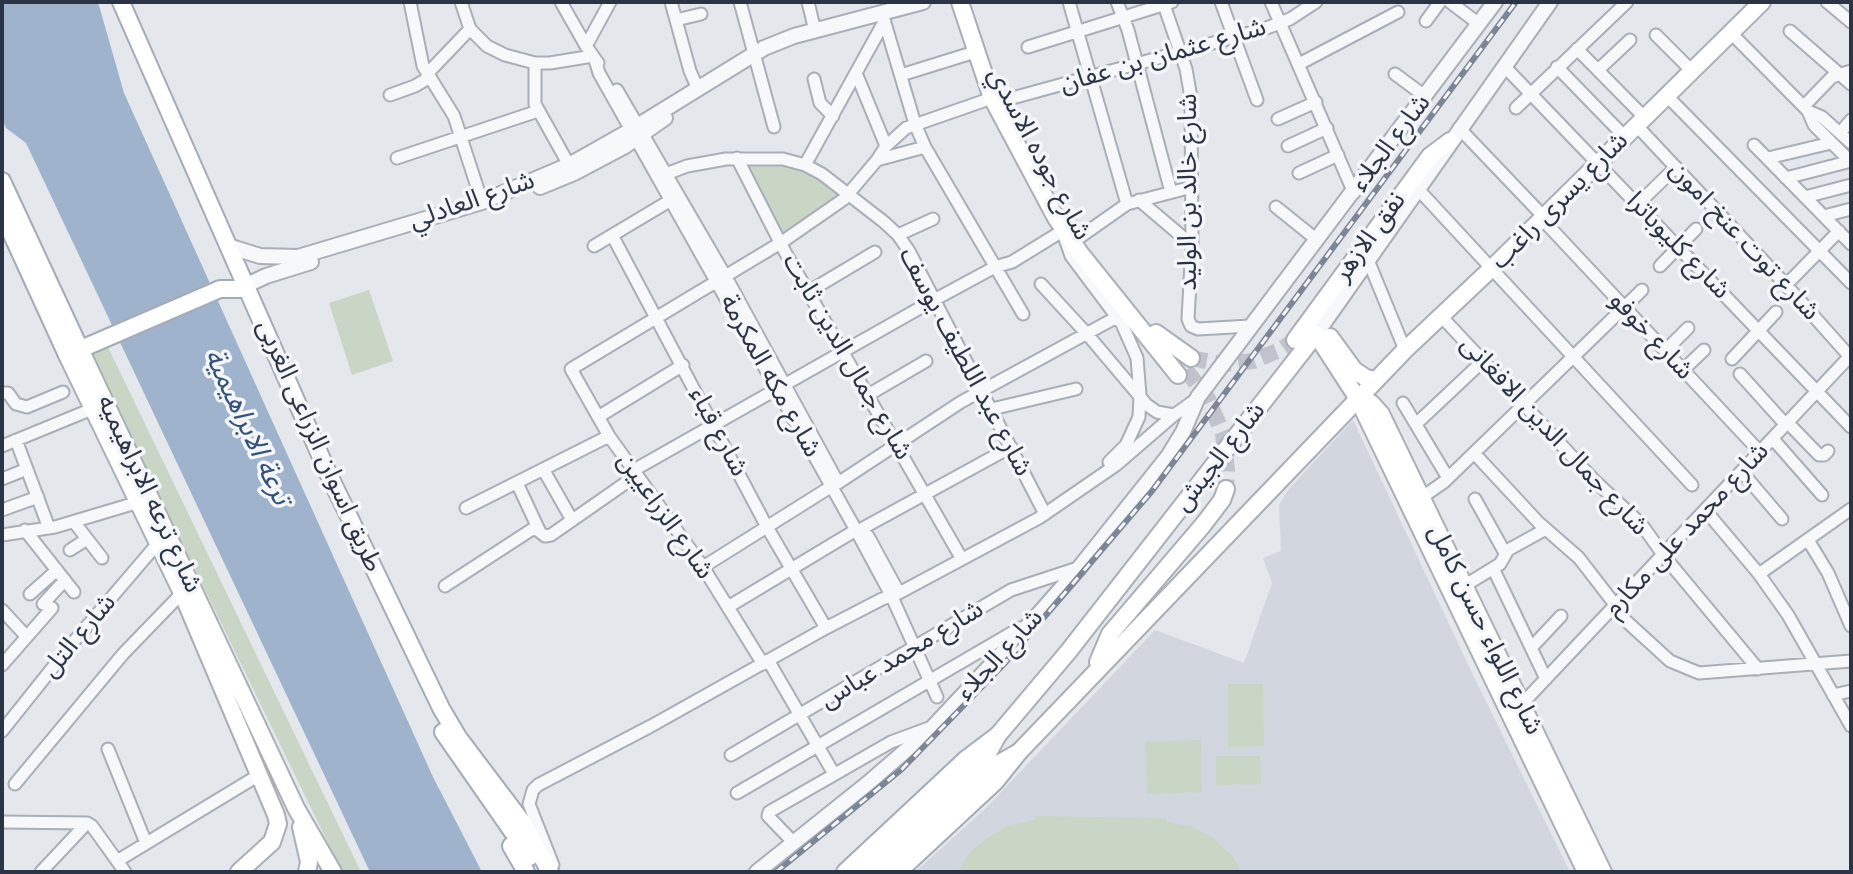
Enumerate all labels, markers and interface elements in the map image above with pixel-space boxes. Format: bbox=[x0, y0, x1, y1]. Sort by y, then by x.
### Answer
street label: شارع عثمان بن عفان bbox=[1056, 12, 1270, 100]
street label: شارع جوده الاسدي bbox=[980, 62, 1098, 246]
street label: شارع الجلاء bbox=[1344, 88, 1438, 198]
street label: شارع خالد بن الوليد bbox=[1173, 93, 1205, 291]
street label: شارع يسرى راغب bbox=[1485, 126, 1635, 276]
street label: شارع توت عنخ امون bbox=[1662, 155, 1826, 327]
street label: شارع العادلي bbox=[405, 165, 539, 237]
street label: نفق الازهر bbox=[1327, 186, 1413, 288]
street label: شارع كليوباترا bbox=[1619, 186, 1737, 306]
street label: شارع عبد اللطيف يوسف bbox=[891, 242, 1039, 482]
street label: شارع جمال الدين ثابت bbox=[775, 248, 919, 466]
street label: شارع خوفو bbox=[1602, 285, 1700, 387]
street label: شارع مكه المكرمة bbox=[712, 289, 828, 463]
street label: طريق اسوان الزراعى الغربى bbox=[249, 315, 389, 577]
street label: شارع جمال الدين الافغانى bbox=[1453, 330, 1655, 542]
water label: ترعة الابراهيمية bbox=[196, 344, 298, 510]
street label: شارع قباء bbox=[682, 382, 754, 482]
street label: شارع ترعه الابراهيميه bbox=[90, 390, 208, 598]
street label: شارع الجيش bbox=[1168, 396, 1272, 518]
street label: شارع محمد على مكارم bbox=[1598, 436, 1776, 624]
street label: شارع الزراعيين bbox=[610, 447, 720, 585]
street label: شارع اللواء حسن كامل bbox=[1421, 520, 1549, 740]
street label: شارع التل bbox=[35, 588, 123, 684]
street label: شارع محمد عباس bbox=[815, 594, 989, 716]
street label: شارع الجلاء bbox=[950, 603, 1050, 707]

